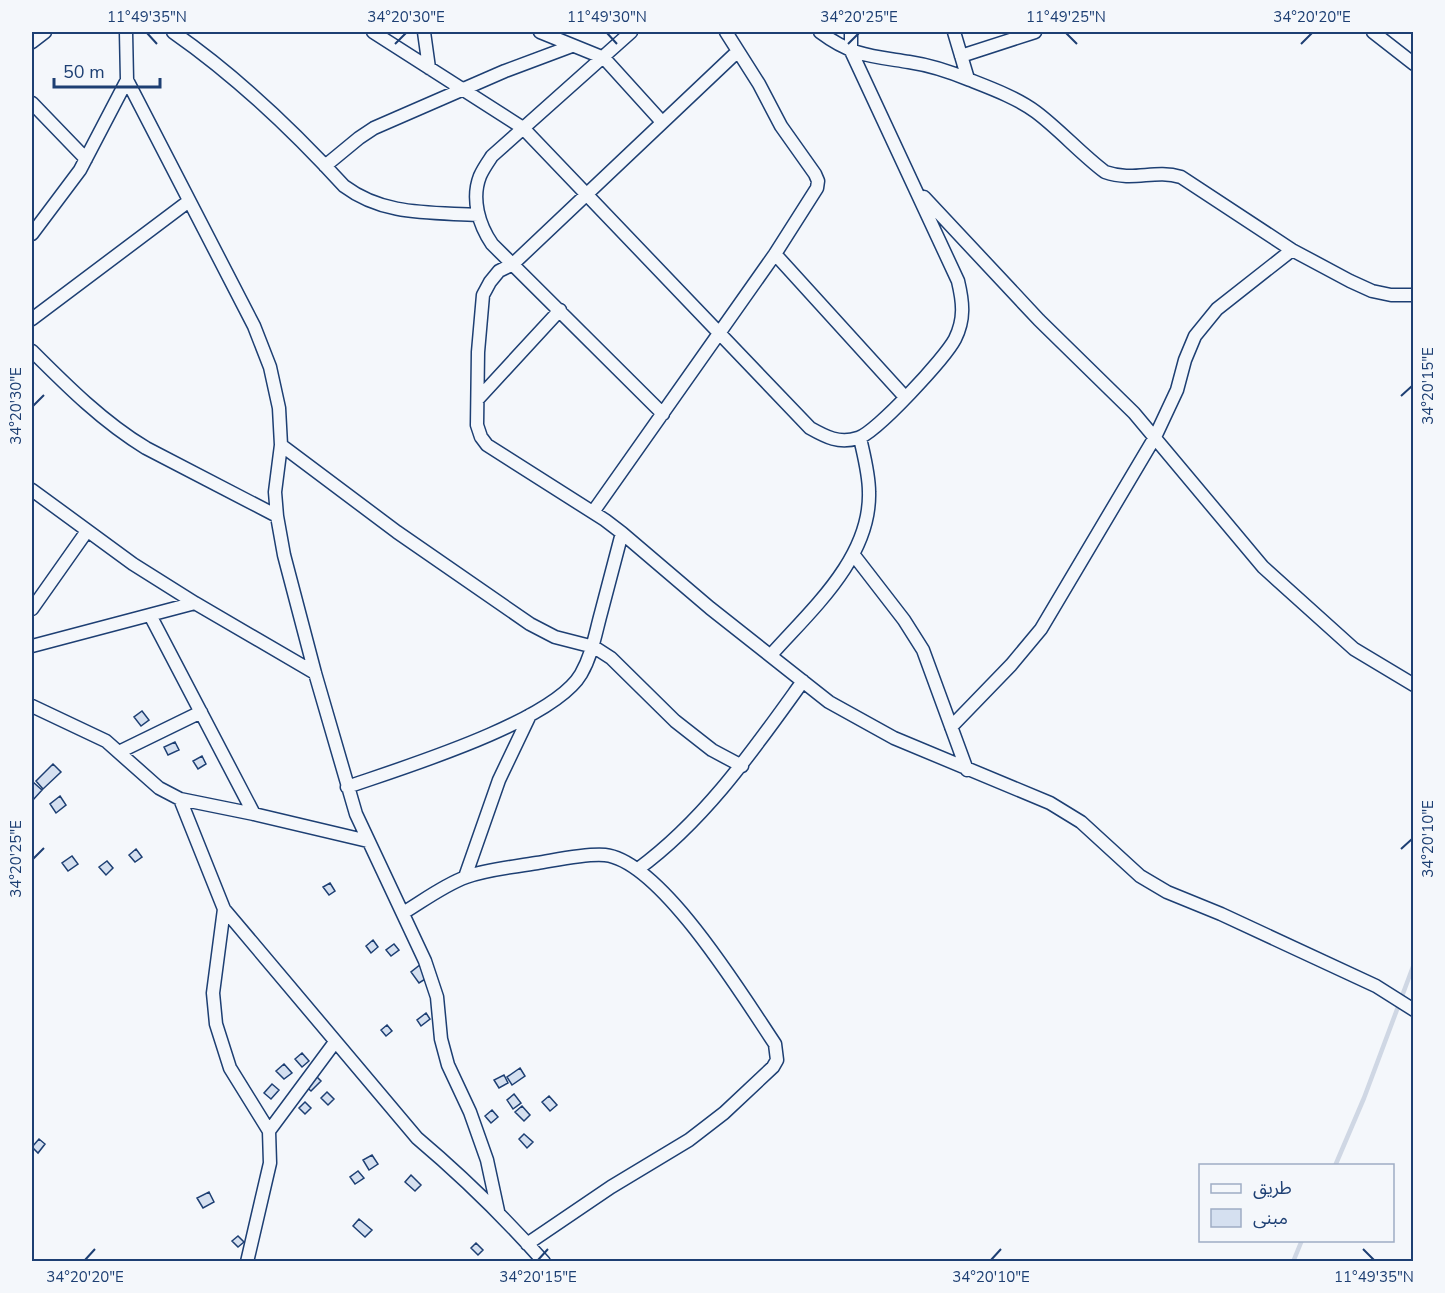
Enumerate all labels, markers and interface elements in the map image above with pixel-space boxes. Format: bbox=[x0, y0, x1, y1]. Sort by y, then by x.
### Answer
text: 11°49'35"N bbox=[107, 7, 187, 27]
text: 34°20'30"E bbox=[367, 7, 445, 27]
text: 11°49'30"N bbox=[567, 7, 647, 27]
text: 34°20'25"E bbox=[820, 7, 898, 27]
text: 11°49'25"N bbox=[1026, 7, 1106, 27]
text: 34°20'20"E bbox=[1273, 7, 1351, 27]
scale bar bbox=[54, 51, 160, 89]
text: 50 m bbox=[63, 60, 105, 84]
text: 34°20'15"E bbox=[1418, 347, 1438, 425]
text: 34°20'30"E bbox=[6, 367, 26, 445]
text: 34°20'10"E bbox=[1418, 800, 1438, 878]
text: 34°20'25"E bbox=[6, 820, 26, 898]
legend bbox=[1199, 1164, 1394, 1242]
text: طريق bbox=[1253, 1176, 1292, 1200]
text: مبنى bbox=[1253, 1206, 1288, 1230]
text: 34°20'20"E bbox=[46, 1267, 124, 1287]
text: 34°20'15"E bbox=[499, 1267, 577, 1287]
text: 34°20'10"E bbox=[952, 1267, 1030, 1287]
text: 11°49'35"N bbox=[1334, 1267, 1414, 1287]

